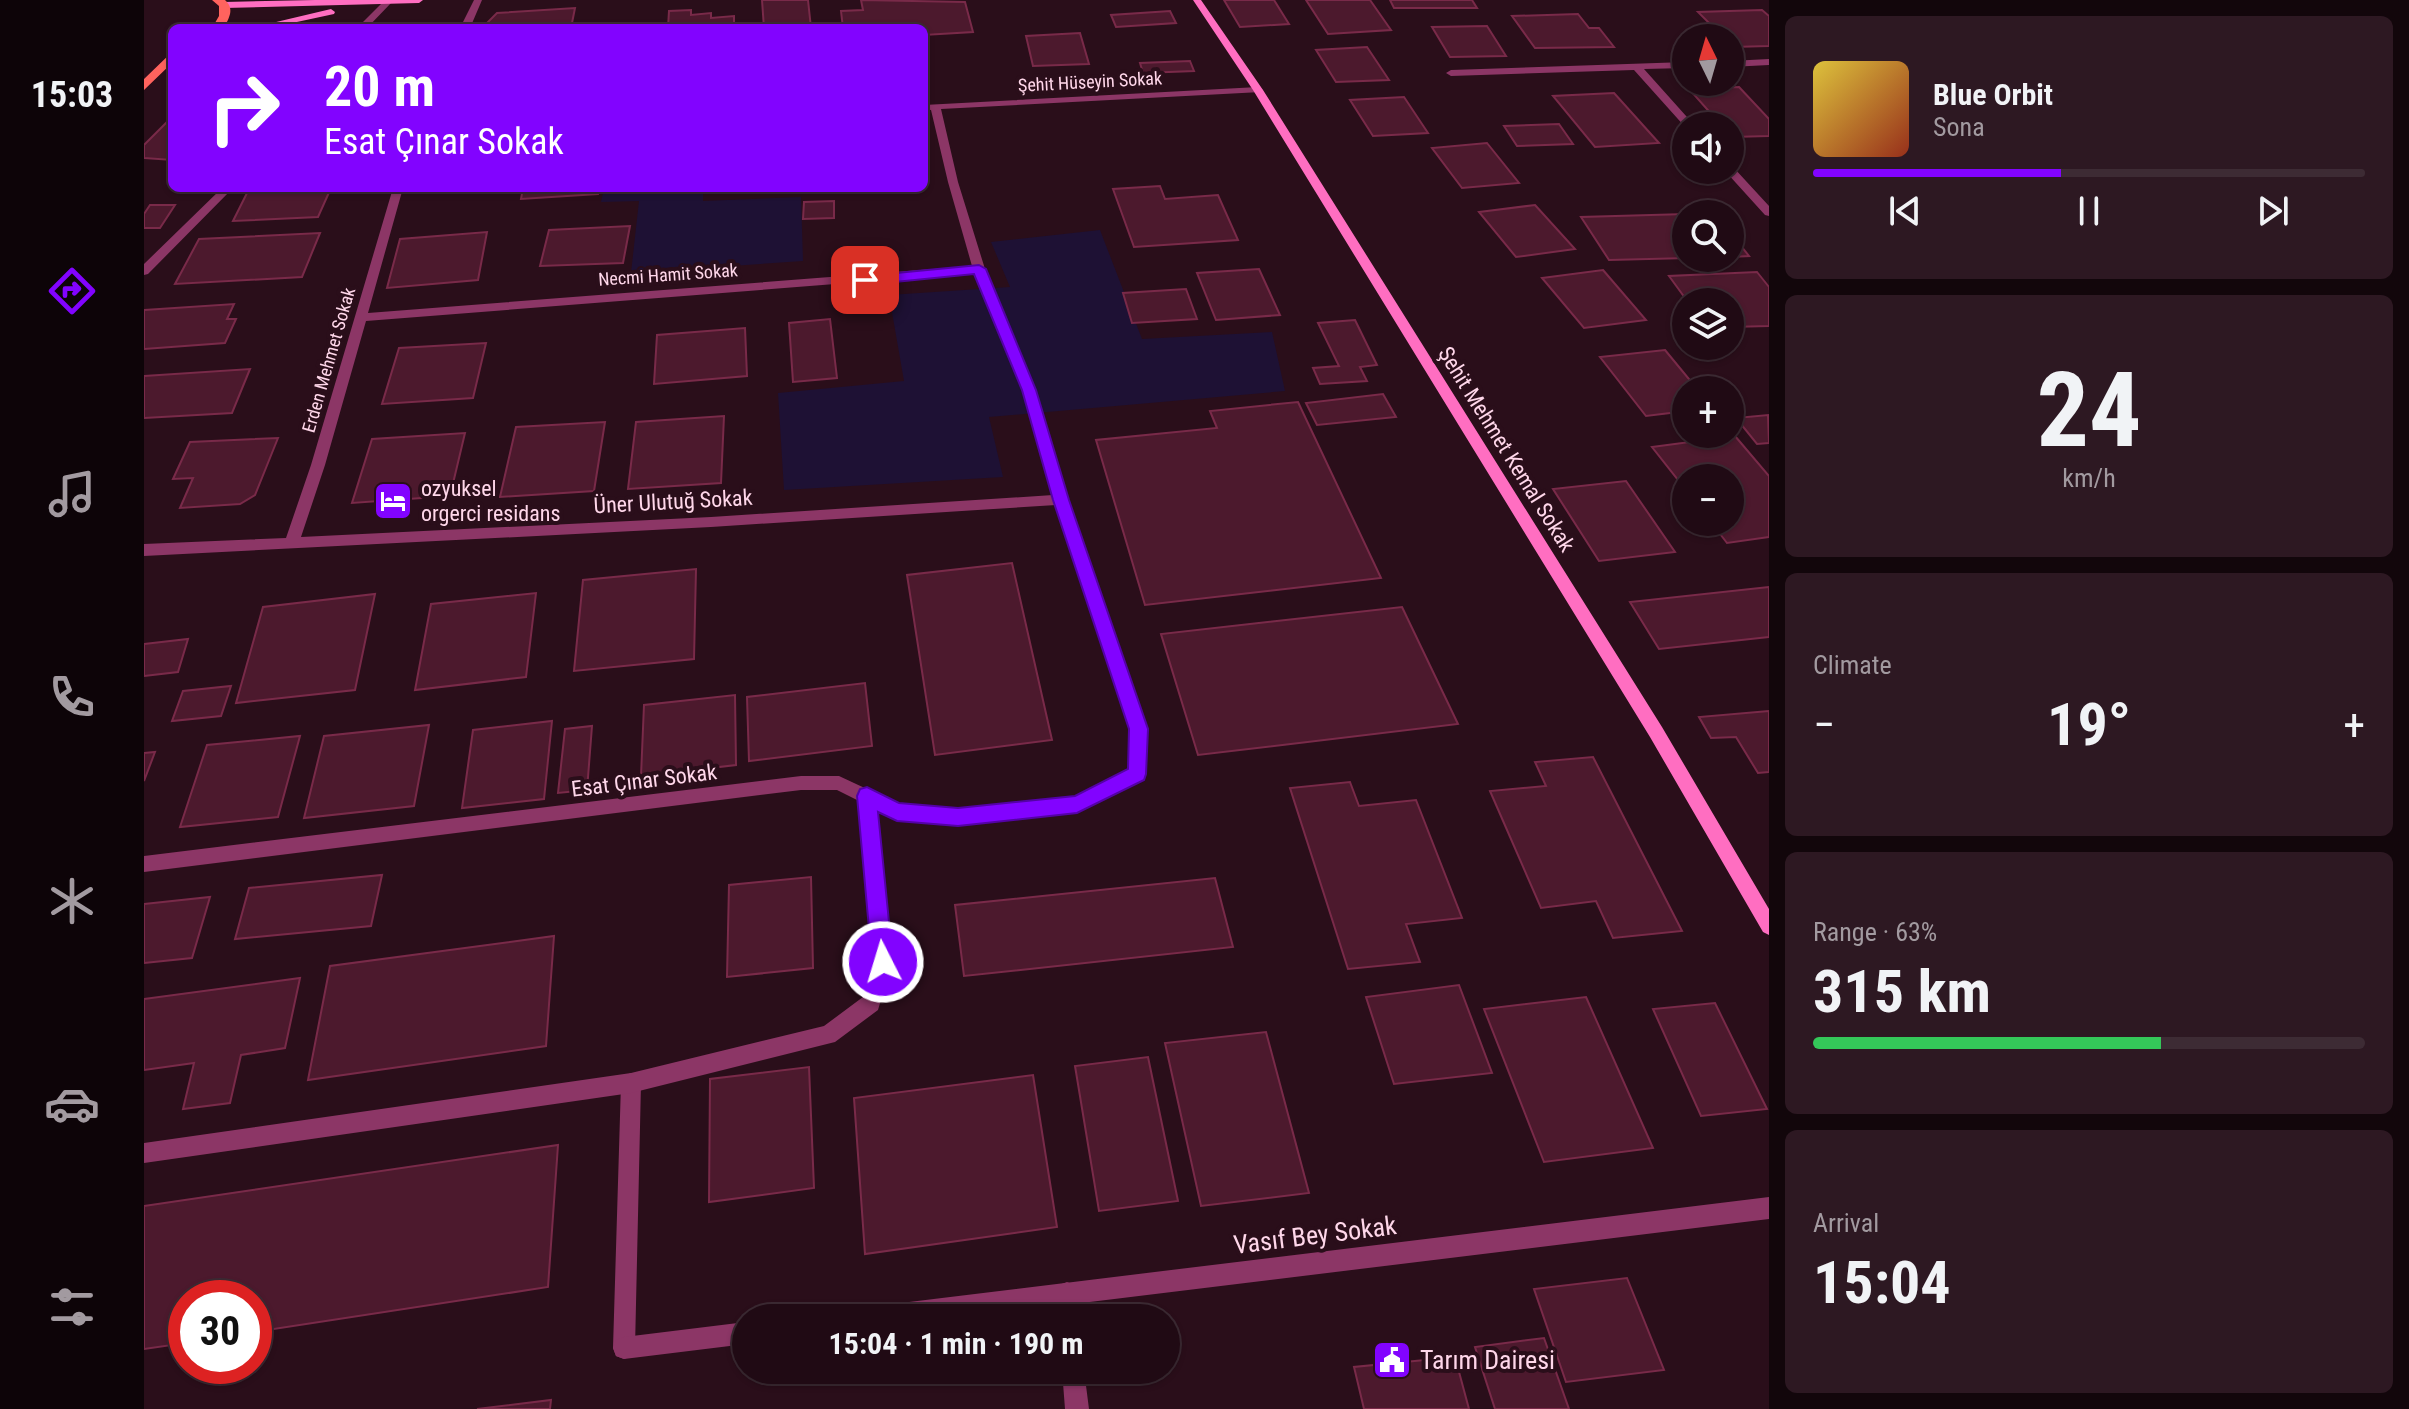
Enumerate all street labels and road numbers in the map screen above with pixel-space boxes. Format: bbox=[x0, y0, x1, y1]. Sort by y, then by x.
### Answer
street label: Şehit Hüseyin Sokak bbox=[1017, 67, 1162, 96]
street label: Necmi Hamit Sokak bbox=[597, 259, 738, 290]
street label: Erden Mehmet Sokak bbox=[298, 285, 359, 435]
street label: Şehit Mehmet Kemal Sokak bbox=[1433, 342, 1580, 556]
street label: Üner Ulutuğ Sokak bbox=[593, 485, 753, 518]
street label: Esat Çınar Sokak bbox=[570, 759, 718, 802]
street label: Vasıf Bey Sokak bbox=[1232, 1210, 1399, 1260]

